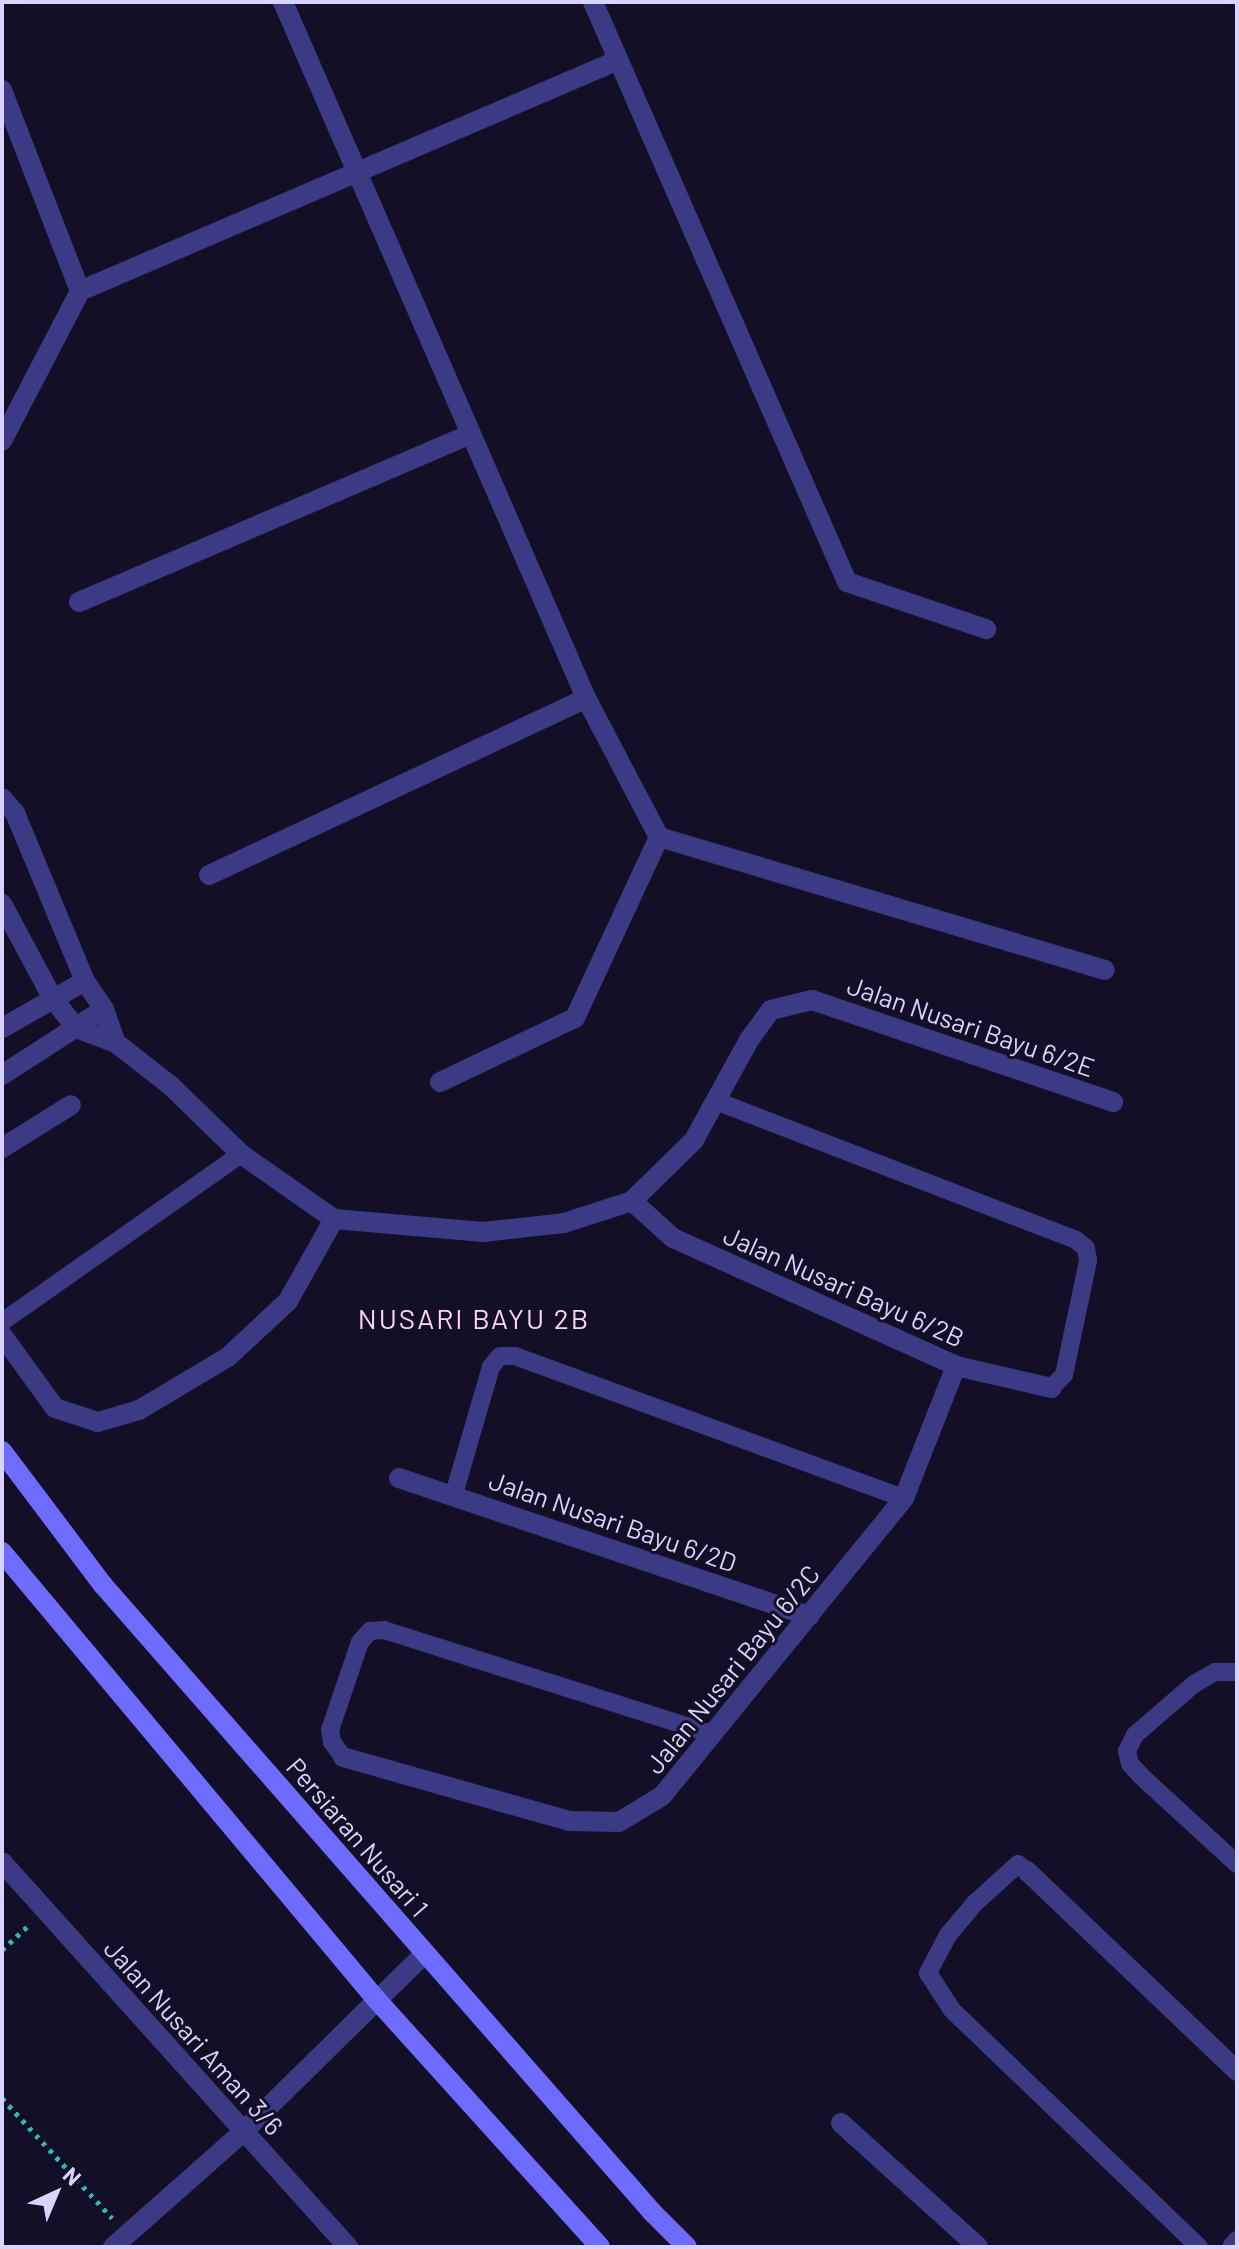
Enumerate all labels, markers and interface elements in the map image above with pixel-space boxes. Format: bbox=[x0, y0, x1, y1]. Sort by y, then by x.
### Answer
street label: Jalan Nusari Bayu 6/2E bbox=[843, 969, 1099, 1083]
street label: Jalan Nusari Bayu 6/2B bbox=[719, 1219, 969, 1353]
district label: NUSARI BAYU 2B bbox=[358, 1301, 590, 1335]
street label: Jalan Nusari Bayu 6/2D bbox=[485, 1464, 741, 1578]
street label: Jalan Nusari Bayu 6/2C bbox=[638, 1558, 826, 1780]
street label: Persiaran Nusari 1 bbox=[281, 1751, 435, 1923]
street label: Jalan Nusari Aman 3/6 bbox=[98, 1933, 290, 2141]
north arrow bbox=[16, 2153, 96, 2233]
text: N bbox=[58, 2161, 87, 2190]

